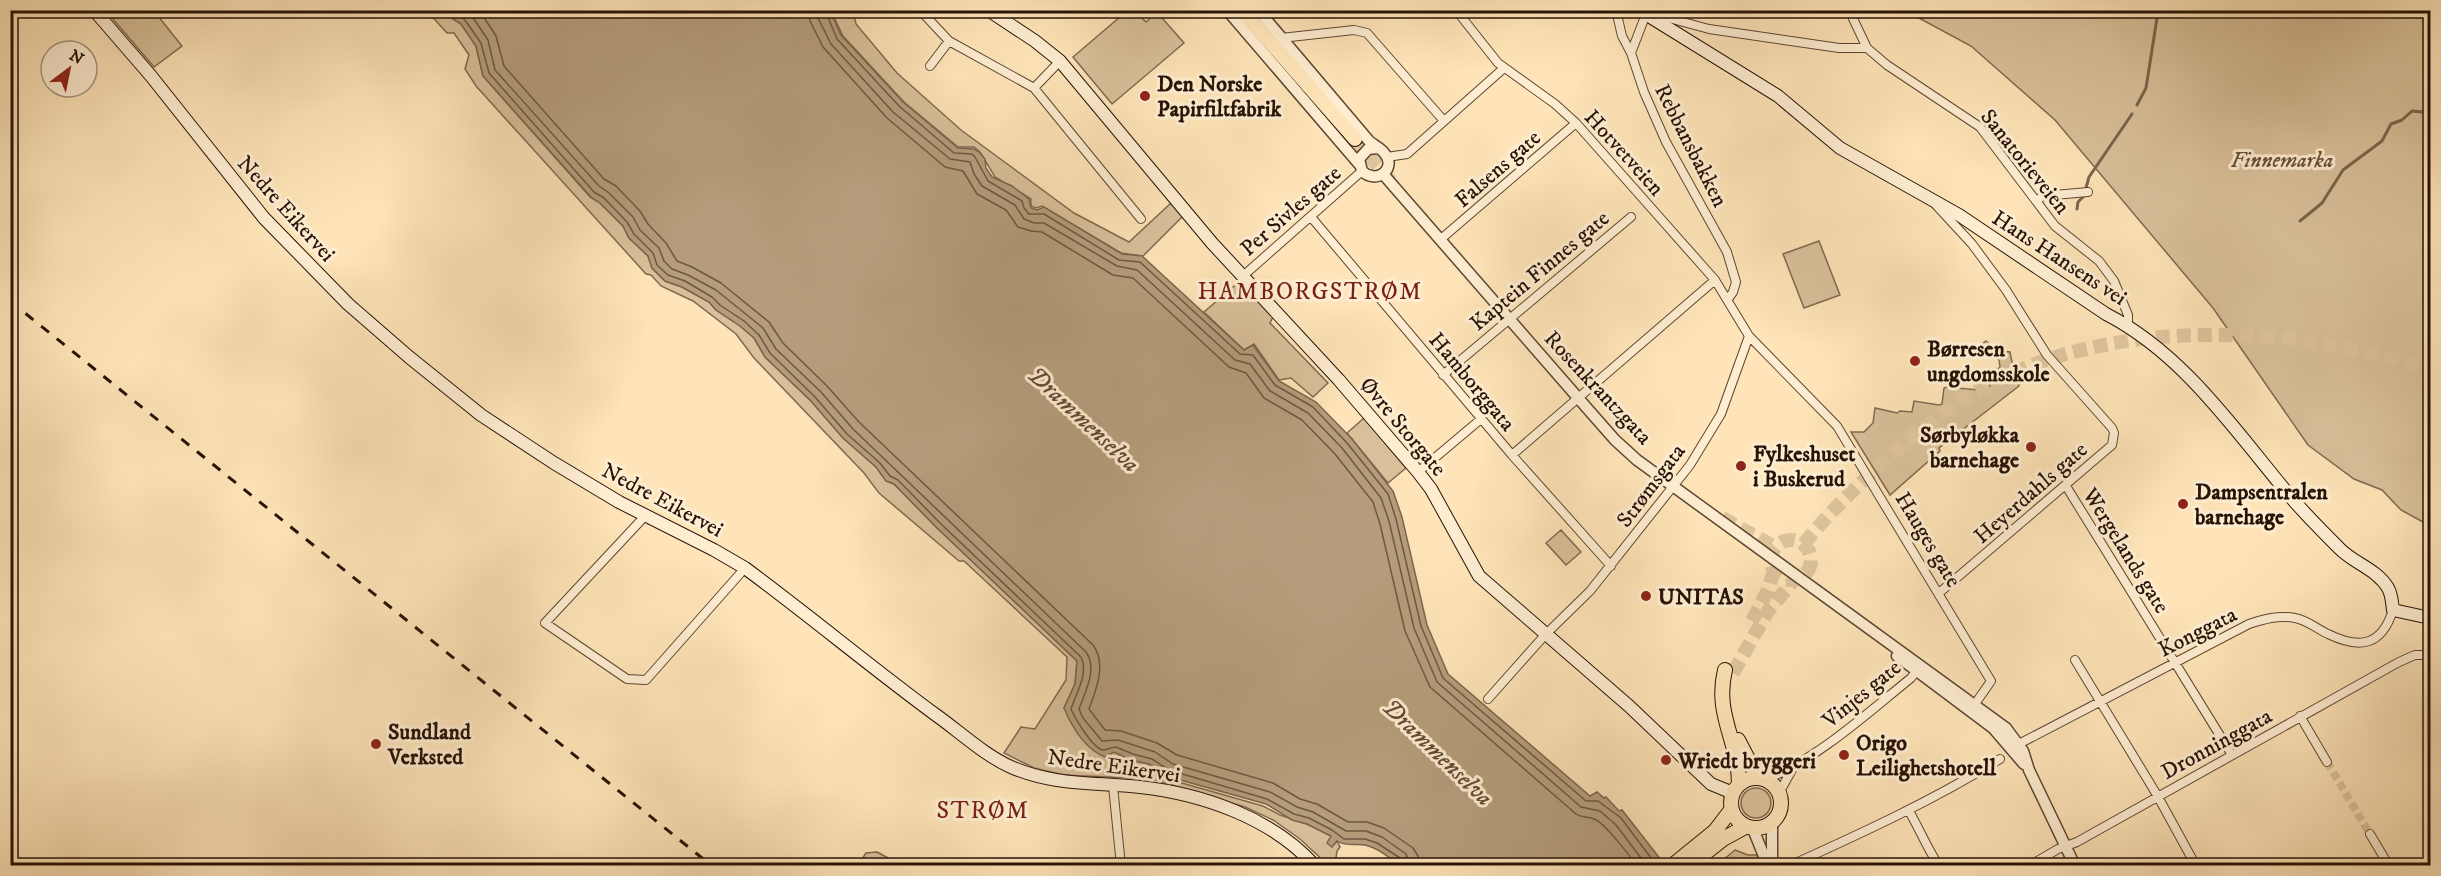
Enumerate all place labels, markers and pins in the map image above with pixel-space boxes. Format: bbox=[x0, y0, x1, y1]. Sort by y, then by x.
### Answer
place label: Den Norske Papirfiltfabrik bbox=[1157, 71, 1282, 123]
marker: Den Norske Papirfiltfabrik bbox=[1138, 89, 1152, 103]
place label: Børresen ungdomsskole bbox=[1927, 336, 2050, 388]
marker: Børresen ungdomsskole bbox=[1908, 354, 1922, 368]
place label: Sørbyløkka barnehage bbox=[1920, 422, 2020, 474]
marker: Sørbyløkka barnehage bbox=[2024, 440, 2038, 454]
place label: Fylkeshuset i Buskerud bbox=[1753, 441, 1855, 493]
marker: Fylkeshuset i Buskerud bbox=[1734, 459, 1748, 473]
place label: Dampsentralen barnehage bbox=[2194, 479, 2328, 531]
marker: Dampsentralen barnehage bbox=[2176, 497, 2190, 511]
place label: UNITAS bbox=[1658, 584, 1744, 611]
marker: UNITAS bbox=[1639, 589, 1653, 603]
place label: Sundland Verksted bbox=[387, 719, 472, 771]
place label: Origo Leilighetshotell bbox=[1856, 730, 1997, 782]
marker: Sundland Verksted bbox=[369, 737, 383, 751]
place label: Wriedt bryggeri bbox=[1677, 748, 1816, 775]
marker: Origo Leilighetshotell bbox=[1837, 748, 1851, 762]
marker: Wriedt bryggeri bbox=[1659, 753, 1673, 767]

